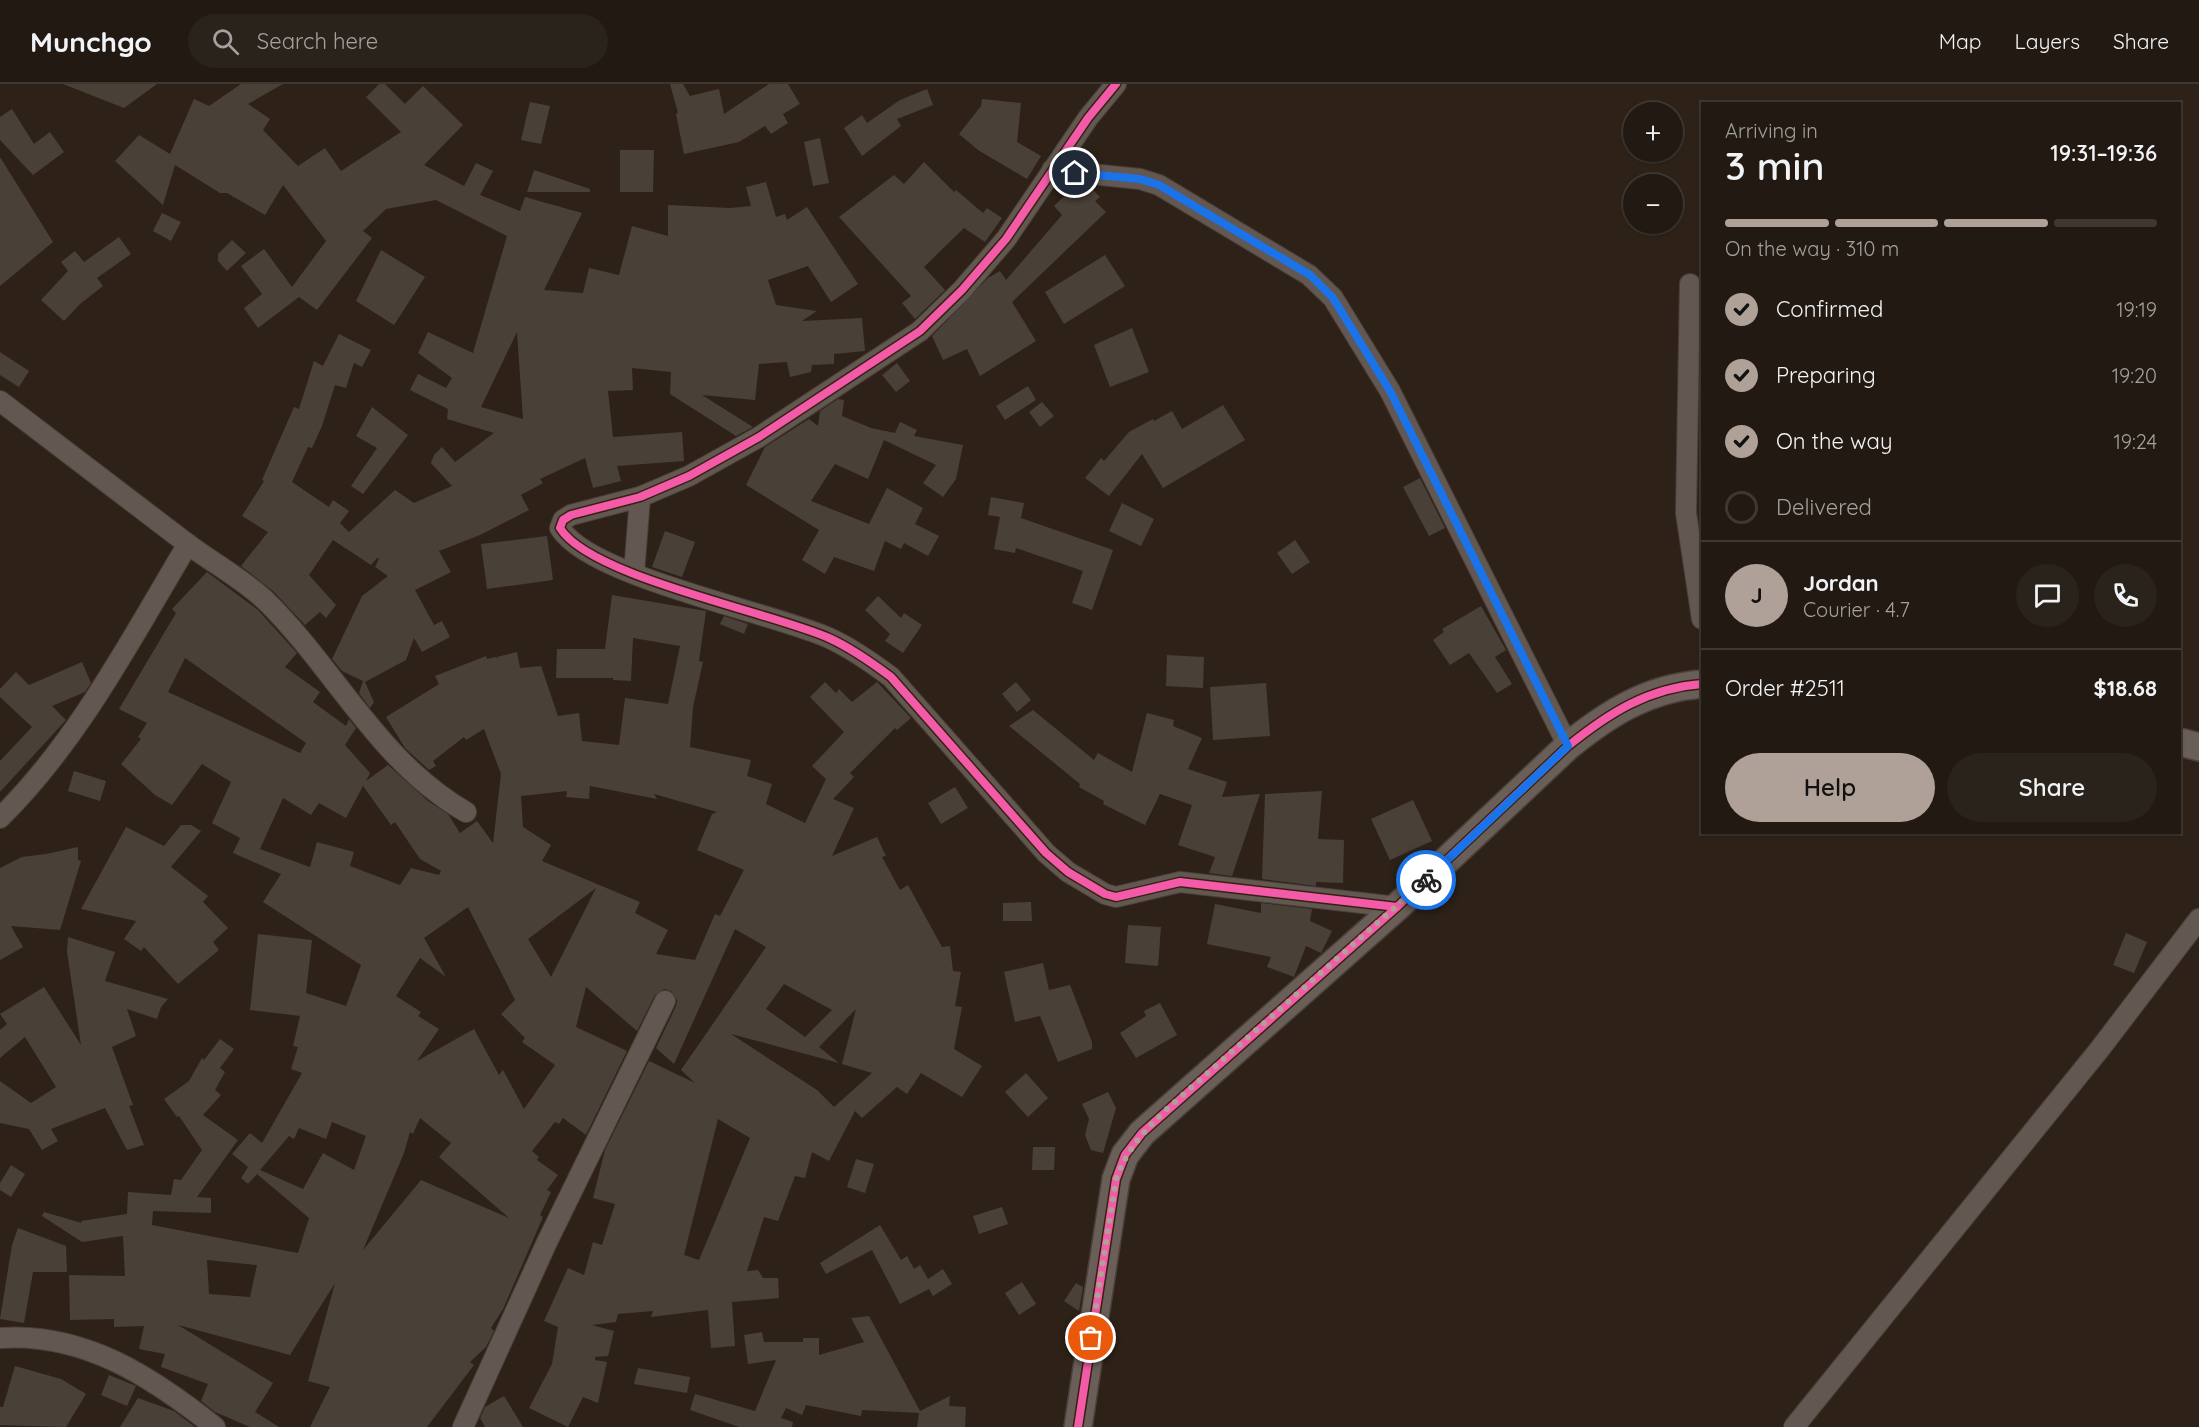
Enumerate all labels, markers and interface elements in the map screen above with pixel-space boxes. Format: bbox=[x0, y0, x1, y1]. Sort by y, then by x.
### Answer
search box bbox=[188, 14, 608, 68]
text: Munchgo bbox=[30, 24, 152, 59]
icon: search bbox=[209, 25, 242, 58]
text: Search here bbox=[257, 27, 378, 55]
text: Map bbox=[1939, 28, 1982, 54]
text: Layers bbox=[2015, 28, 2080, 54]
text: Share bbox=[2113, 28, 2169, 54]
map controls bbox=[1623, 102, 1683, 234]
button: + bbox=[1623, 102, 1683, 162]
text: Arriving in bbox=[1725, 118, 1818, 143]
text: 19:31–19:36 bbox=[2050, 139, 2157, 167]
text: 3 min bbox=[1725, 141, 1824, 190]
pin bbox=[1049, 147, 1100, 198]
icon: home bbox=[1058, 156, 1091, 189]
button: − bbox=[1623, 174, 1683, 234]
text: On the way · 310 m bbox=[1725, 236, 1899, 261]
icon: check bbox=[1725, 293, 1758, 326]
text: Confirmed bbox=[1776, 295, 1883, 323]
text: 19:19 bbox=[2116, 297, 2157, 322]
icon: check bbox=[1725, 359, 1758, 392]
text: Preparing bbox=[1776, 361, 1876, 389]
text: 19:20 bbox=[2112, 363, 2157, 388]
icon: check bbox=[1725, 425, 1758, 458]
text: On the way bbox=[1776, 427, 1892, 455]
text: 19:24 bbox=[2113, 429, 2157, 454]
text: Delivered bbox=[1776, 493, 1872, 521]
button: chat bbox=[2016, 564, 2079, 627]
button: phone bbox=[2094, 564, 2157, 627]
text: Jordan bbox=[1803, 569, 1879, 597]
text: J bbox=[1750, 581, 1763, 609]
text: Courier · 4.7 bbox=[1803, 597, 1910, 622]
text: Order #2511 bbox=[1725, 674, 1845, 702]
text: $18.68 bbox=[2094, 674, 2157, 702]
button: Help bbox=[1725, 753, 1935, 822]
button: Share bbox=[1947, 753, 2157, 822]
courier bbox=[1396, 850, 1456, 910]
icon: bike bbox=[1410, 864, 1443, 897]
pin bbox=[1065, 1312, 1116, 1363]
icon: bag bbox=[1074, 1321, 1107, 1354]

